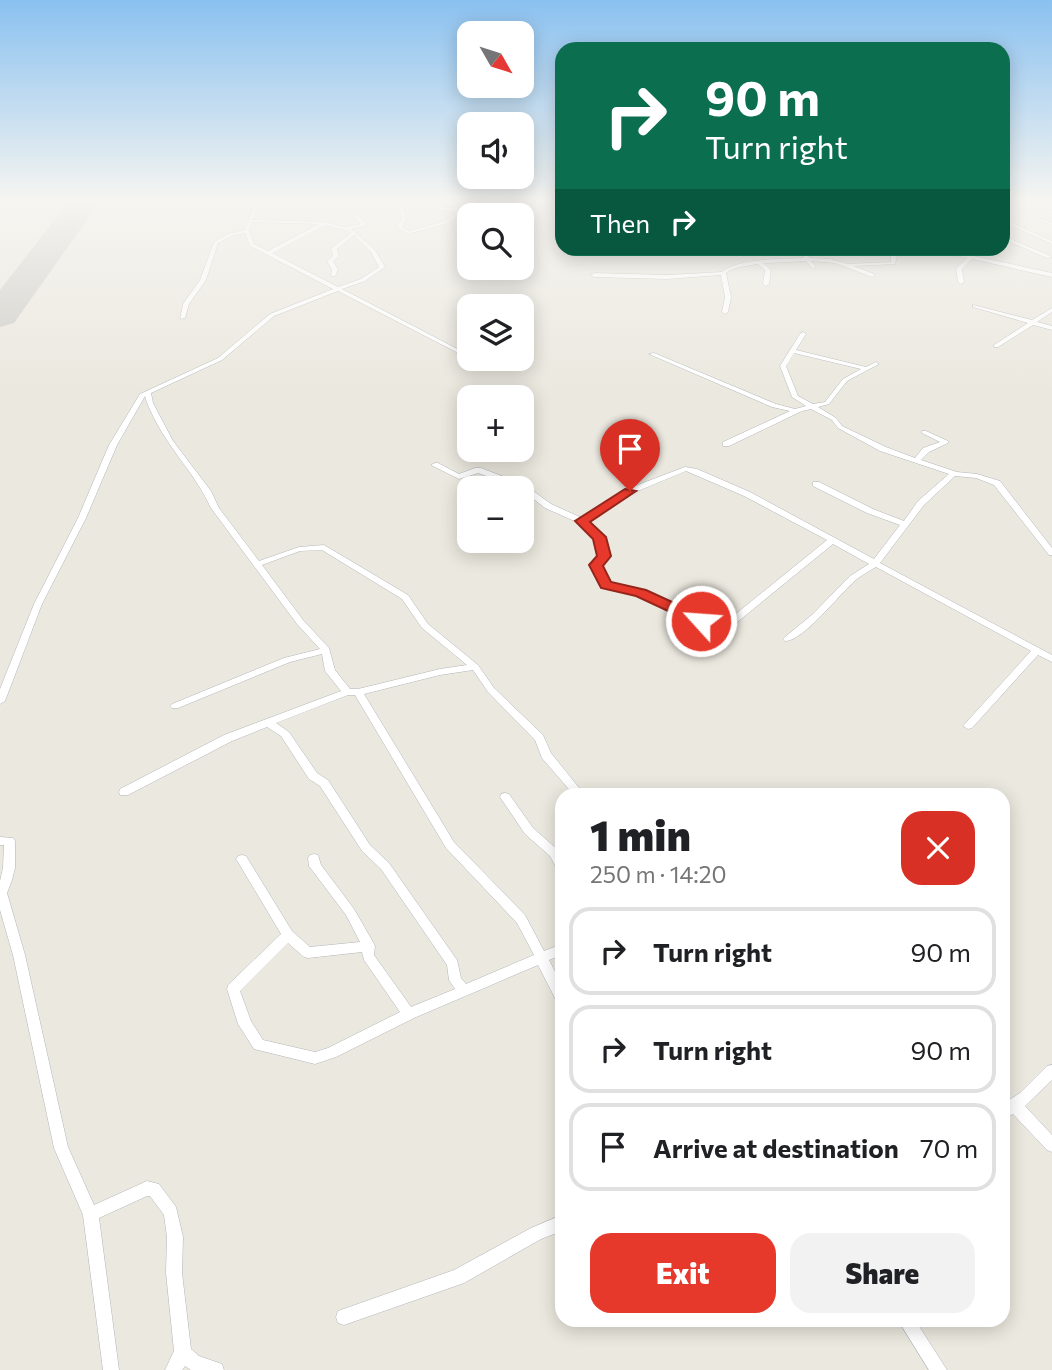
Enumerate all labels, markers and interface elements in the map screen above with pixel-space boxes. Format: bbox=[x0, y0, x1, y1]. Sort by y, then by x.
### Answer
north arrow bbox=[457, 21, 534, 98]
map controls bbox=[457, 21, 534, 553]
text: 90 m bbox=[705, 66, 820, 126]
icon: right bbox=[590, 70, 681, 161]
button: sound bbox=[457, 112, 534, 189]
text: Turn right bbox=[705, 126, 848, 166]
button: search bbox=[457, 203, 534, 280]
icon: right bbox=[664, 203, 702, 241]
text: Then bbox=[590, 207, 650, 238]
button: layers bbox=[457, 294, 534, 371]
button: + bbox=[457, 385, 534, 462]
pin bbox=[600, 419, 660, 491]
icon: arrive bbox=[611, 430, 649, 468]
button: − bbox=[457, 476, 534, 553]
position arrow bbox=[664, 584, 738, 658]
text: 1 min bbox=[590, 808, 691, 860]
button: close bbox=[901, 811, 975, 885]
text: 250 m · 14:20 bbox=[590, 860, 726, 888]
icon: right bbox=[594, 932, 632, 970]
text: Turn right bbox=[653, 936, 772, 967]
text: 90 m bbox=[911, 936, 971, 967]
icon: right bbox=[594, 1030, 632, 1068]
text: Turn right bbox=[653, 1034, 772, 1065]
text: 90 m bbox=[911, 1034, 971, 1065]
icon: arrive bbox=[594, 1128, 632, 1166]
text: Arrive at destination bbox=[653, 1132, 899, 1163]
text: 70 m bbox=[920, 1132, 978, 1163]
button: Exit bbox=[590, 1233, 776, 1313]
button: Share bbox=[790, 1233, 975, 1313]

